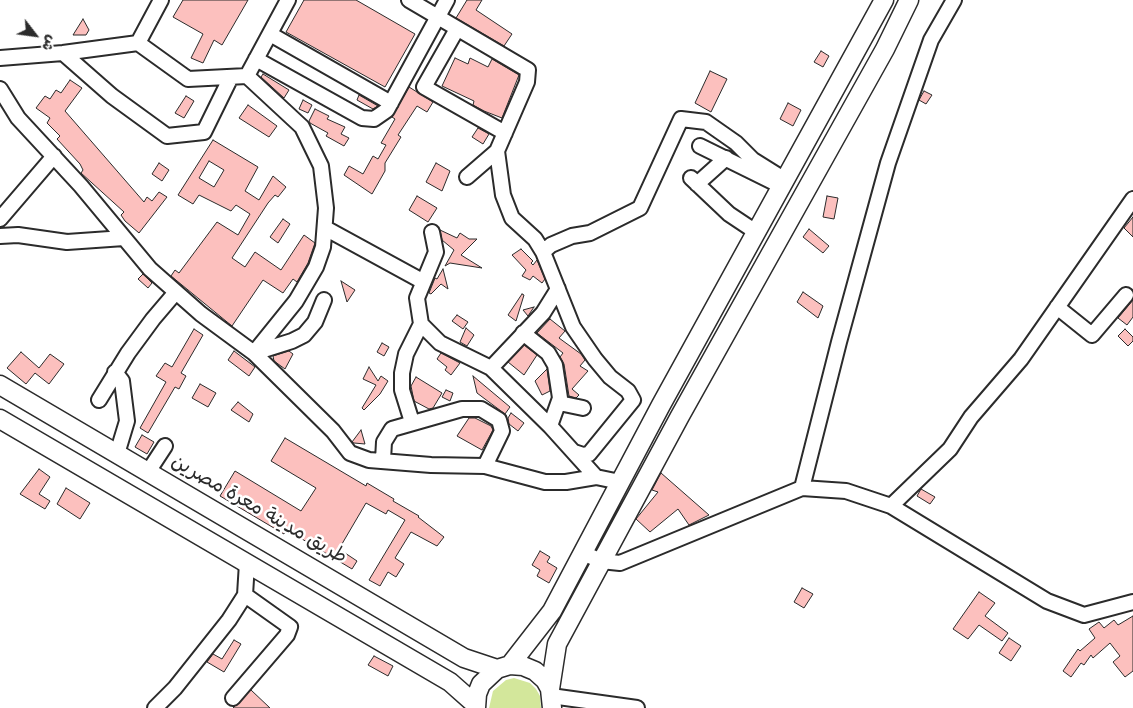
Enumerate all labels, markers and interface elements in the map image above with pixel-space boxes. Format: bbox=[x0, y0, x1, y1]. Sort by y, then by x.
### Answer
north arrow bbox=[10, 10, 60, 60]
text: ش bbox=[35, 31, 61, 55]
street label: طريق مدينة معرة مصرين bbox=[166, 451, 350, 571]

